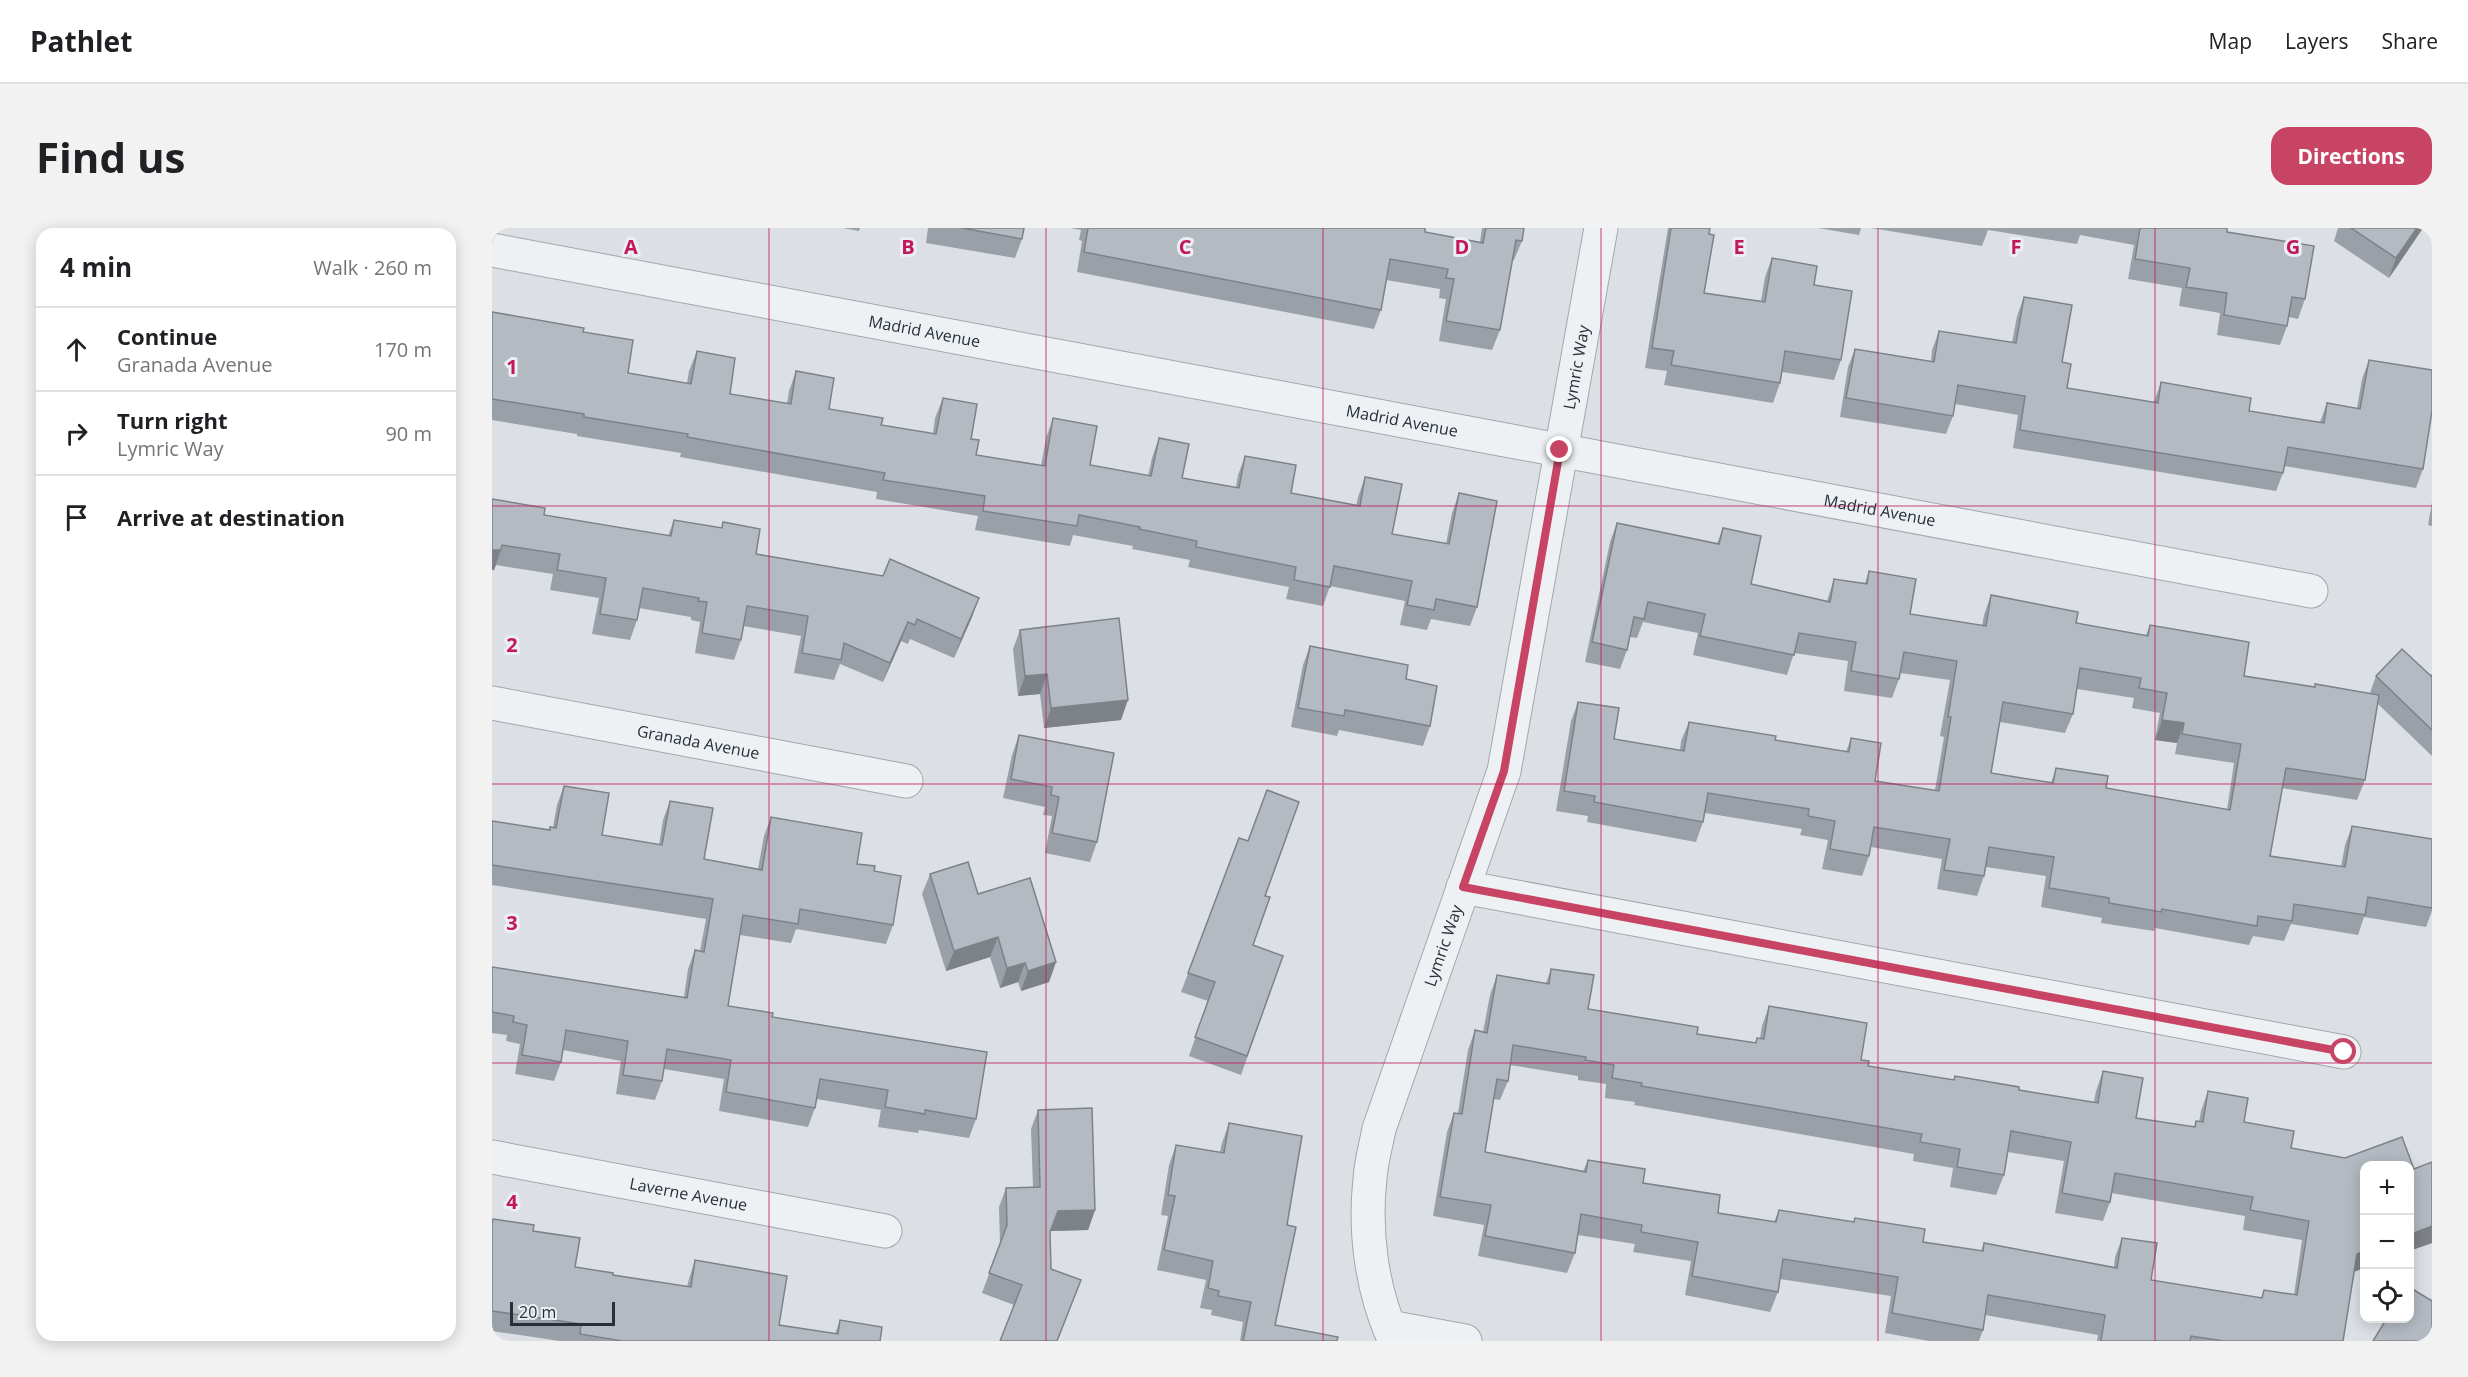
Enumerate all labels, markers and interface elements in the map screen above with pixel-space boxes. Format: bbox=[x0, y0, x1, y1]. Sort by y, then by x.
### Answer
text: Pathlet bbox=[30, 22, 132, 60]
text: Map bbox=[2209, 27, 2252, 55]
text: Layers bbox=[2285, 27, 2349, 55]
text: Share bbox=[2382, 27, 2438, 55]
button: Directions bbox=[2271, 127, 2432, 185]
text: Find us bbox=[36, 128, 185, 185]
text: A bbox=[624, 233, 638, 260]
text: B bbox=[901, 233, 915, 260]
text: C bbox=[1179, 233, 1192, 260]
text: D bbox=[1455, 233, 1469, 260]
text: E bbox=[1733, 233, 1745, 260]
text: F bbox=[2011, 233, 2021, 260]
text: G bbox=[2286, 233, 2300, 260]
text: 4 min bbox=[60, 249, 132, 285]
text: Walk · 260 m bbox=[313, 254, 432, 281]
street label: Madrid Avenue bbox=[867, 310, 982, 352]
text: Continue bbox=[117, 321, 217, 351]
street label: Lymric Way bbox=[1558, 322, 1595, 411]
icon: ahead bbox=[60, 333, 93, 366]
text: 170 m bbox=[374, 336, 432, 363]
text: Granada Avenue bbox=[117, 351, 272, 378]
text: 1 bbox=[506, 353, 518, 380]
street label: Madrid Avenue bbox=[1344, 399, 1460, 442]
text: Turn right bbox=[117, 405, 228, 435]
icon: right bbox=[60, 417, 93, 450]
text: 90 m bbox=[385, 420, 432, 447]
text: Lymric Way bbox=[117, 435, 224, 462]
route end bbox=[1546, 436, 1572, 462]
street label: Madrid Avenue bbox=[1822, 489, 1938, 531]
icon: arrive bbox=[60, 501, 93, 534]
text: Arrive at destination bbox=[117, 502, 345, 532]
text: 2 bbox=[506, 631, 518, 658]
street label: Granada Avenue bbox=[635, 720, 762, 764]
street label: Lymric Way bbox=[1419, 901, 1468, 989]
text: 3 bbox=[506, 909, 518, 936]
route start bbox=[2330, 1038, 2356, 1064]
map controls bbox=[2360, 1161, 2414, 1323]
button: + bbox=[2360, 1161, 2414, 1215]
street label: Laverne Avenue bbox=[628, 1172, 749, 1216]
text: 4 bbox=[506, 1188, 518, 1215]
button: − bbox=[2360, 1215, 2414, 1269]
button: locate bbox=[2360, 1269, 2414, 1323]
scale bar bbox=[510, 1299, 615, 1326]
text: 20 m bbox=[519, 1301, 556, 1323]

